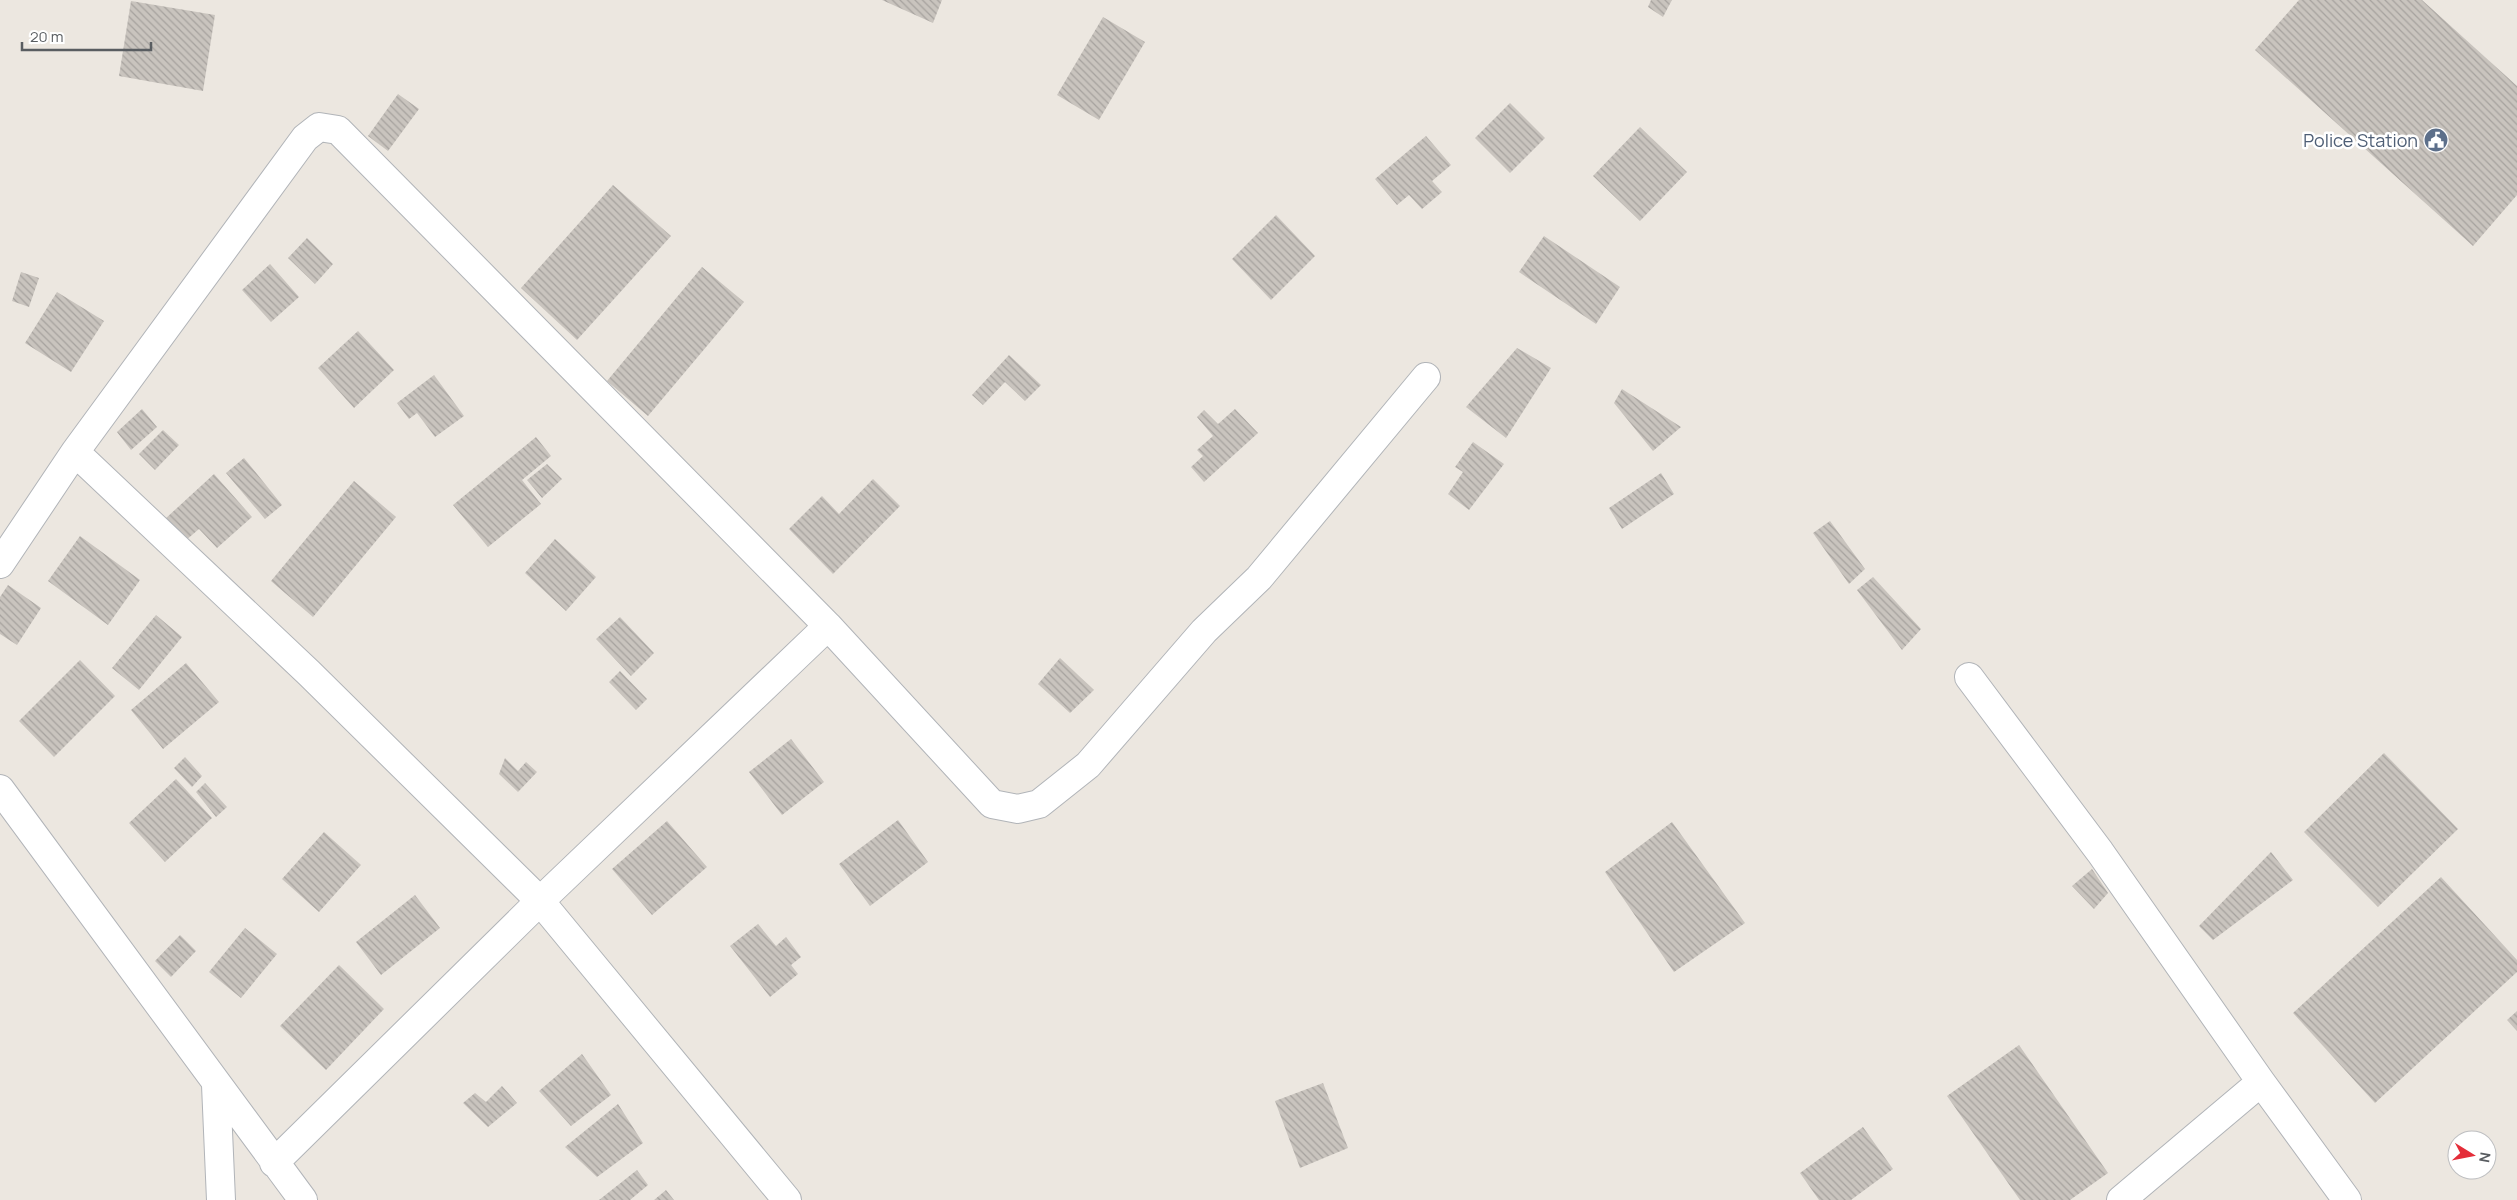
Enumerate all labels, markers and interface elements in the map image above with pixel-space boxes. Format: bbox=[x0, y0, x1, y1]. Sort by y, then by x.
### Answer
scale bar bbox=[22, 20, 151, 52]
text: 20 m bbox=[30, 26, 63, 47]
public building icon: Police Station bbox=[2423, 127, 2449, 153]
place label: Police Station bbox=[2303, 128, 2418, 152]
north arrow bbox=[2447, 1130, 2497, 1180]
text: N bbox=[2475, 1151, 2496, 1164]

